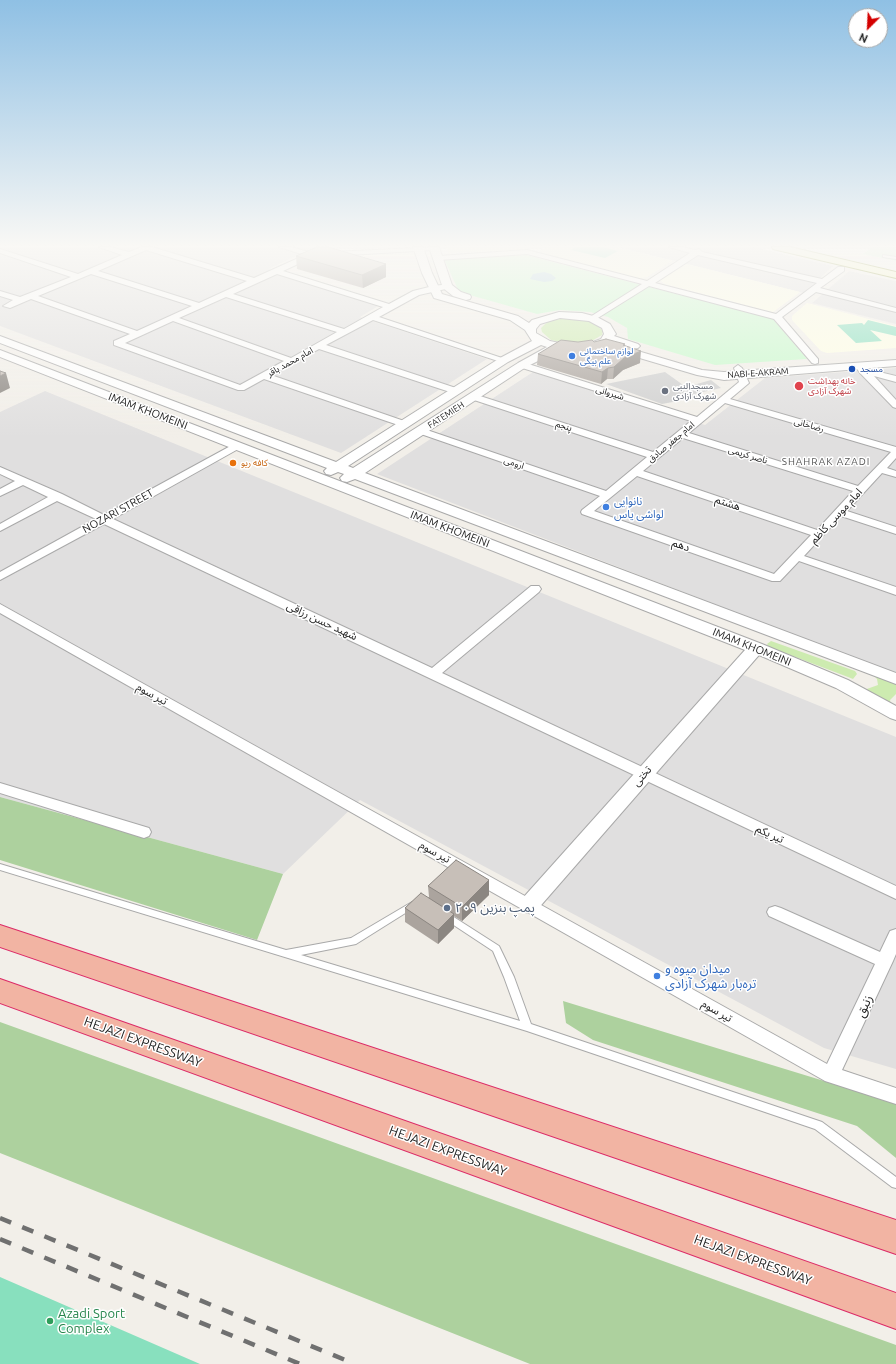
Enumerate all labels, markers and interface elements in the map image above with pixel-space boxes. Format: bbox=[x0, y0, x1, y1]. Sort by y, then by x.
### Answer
north arrow bbox=[848, 8, 888, 48]
text: N bbox=[857, 31, 870, 45]
street label: امام محمد باقر bbox=[265, 345, 315, 379]
place label: لوازم ساختمانی علم بیگی bbox=[580, 346, 633, 367]
marker: لوازم ساختمانی علم بیگی bbox=[567, 351, 577, 361]
marker: مسجد bbox=[847, 364, 857, 374]
place label: مسجد bbox=[860, 364, 883, 374]
street label: NABI-E-AKRAM bbox=[727, 365, 789, 381]
place label: خانه بهداشت شهرک آزادی bbox=[808, 376, 856, 397]
marker: خانه بهداشت شهرک آزادی bbox=[793, 380, 805, 392]
place label: مسجدالنبی شهرک آزادی bbox=[673, 381, 716, 402]
street label: شیروانی bbox=[594, 384, 626, 402]
marker: مسجدالنبی شهرک آزادی bbox=[660, 386, 670, 396]
street label: IMAM KHOMEINI bbox=[107, 390, 189, 432]
street label: FATEMIEH bbox=[426, 399, 466, 431]
street label: رضاخانی bbox=[793, 416, 825, 434]
street label: پنجم bbox=[554, 418, 574, 434]
street label: امام جعفر صادق bbox=[645, 419, 697, 465]
street label: ناصر کریمی bbox=[727, 444, 769, 466]
street label: ارومی bbox=[502, 455, 526, 471]
district label: SHAHRAK AZADI bbox=[782, 456, 870, 468]
marker: کافه ریو bbox=[228, 458, 238, 468]
place label: کافه ریو bbox=[241, 458, 268, 468]
street label: NOZARI STREET bbox=[80, 486, 156, 536]
street label: امام موسی کاظم bbox=[807, 486, 865, 546]
street label: هشتم bbox=[714, 493, 742, 513]
place label: نانوایی لواشی یاس bbox=[614, 494, 664, 520]
marker: نانوایی لواشی یاس bbox=[601, 502, 611, 512]
street label: IMAM KHOMEINI bbox=[409, 508, 491, 550]
street label: دهم bbox=[670, 536, 692, 554]
street label: شهید حسن رزاقی bbox=[285, 599, 359, 643]
street label: IMAM KHOMEINI bbox=[711, 625, 793, 669]
street label: تیر سوم bbox=[134, 680, 170, 708]
street label: تختی bbox=[630, 763, 654, 789]
street label: تیر یکم bbox=[754, 822, 786, 846]
street label: تیر سوم bbox=[417, 838, 453, 866]
place label: پمپ بنزین ۲۰۹ bbox=[455, 900, 535, 916]
marker: پمپ بنزین ۲۰۹ bbox=[442, 903, 452, 913]
place label: میدان میوه و تره‌بار شهرک آزادی bbox=[665, 961, 756, 992]
marker: میدان میوه و تره‌بار شهرک آزادی bbox=[652, 971, 662, 981]
street label: زنبق bbox=[852, 992, 876, 1020]
street label: تیر سوم bbox=[699, 997, 735, 1025]
street label: HEJAZI EXPRESSWAY bbox=[82, 1013, 204, 1071]
street label: HEJAZI EXPRESSWAY bbox=[387, 1122, 509, 1180]
street label: HEJAZI EXPRESSWAY bbox=[692, 1231, 814, 1289]
place label: Azadi Sport Complex bbox=[58, 1306, 125, 1337]
marker: Azadi Sport Complex bbox=[45, 1316, 55, 1326]

